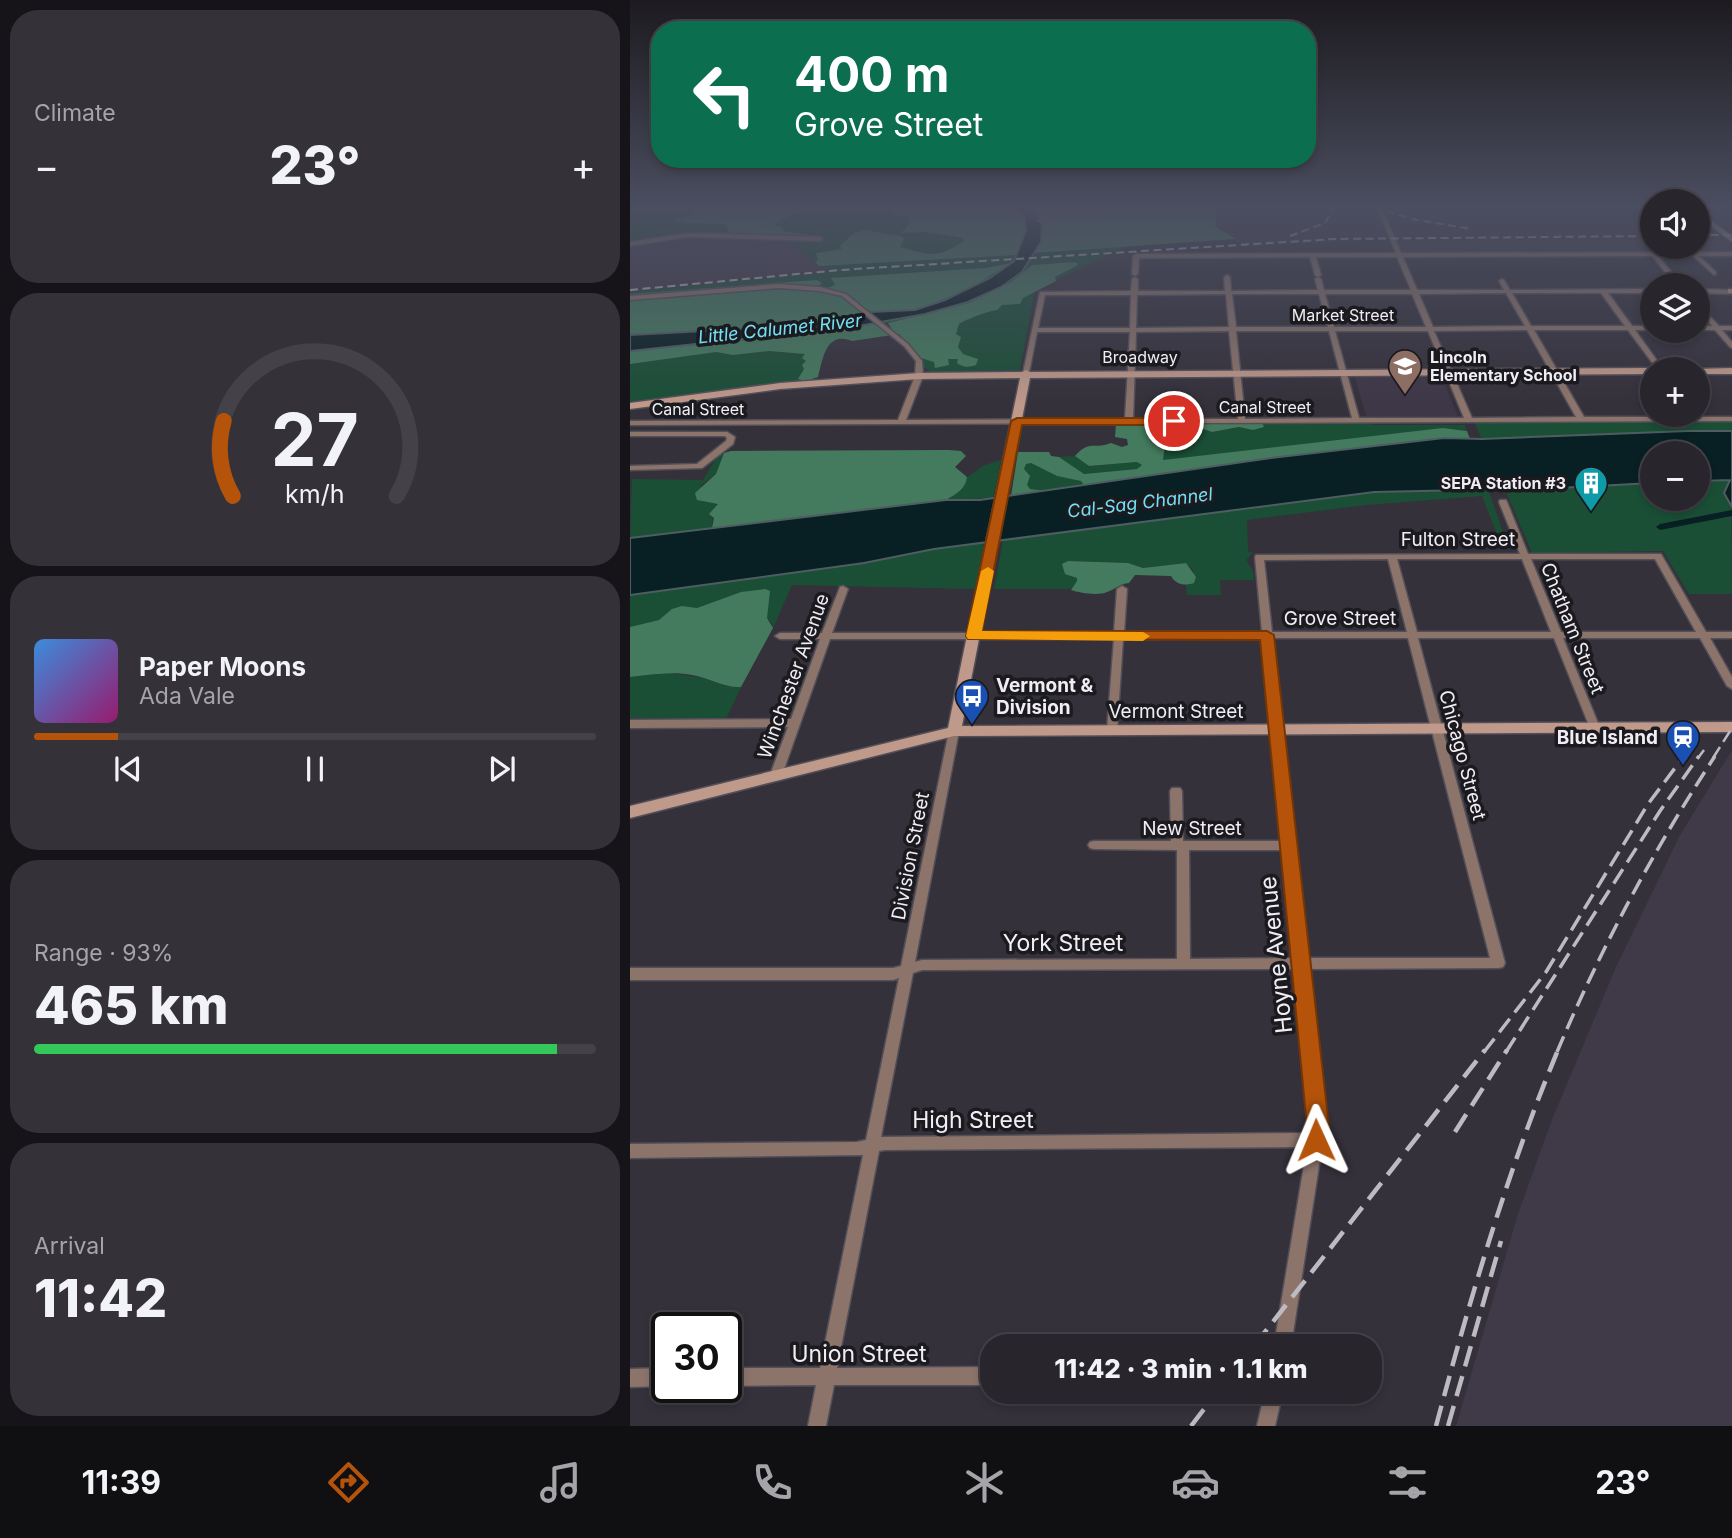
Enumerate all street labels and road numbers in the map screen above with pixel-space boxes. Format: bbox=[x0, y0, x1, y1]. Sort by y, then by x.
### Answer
street label: Market Street bbox=[1292, 305, 1394, 325]
street label: Broadway bbox=[1102, 347, 1178, 367]
street label: Canal Street bbox=[1219, 397, 1311, 417]
street label: Canal Street bbox=[652, 399, 744, 419]
street label: Fulton Street bbox=[1401, 528, 1515, 551]
street label: Chatham Street bbox=[1536, 559, 1609, 697]
street label: Winchester Avenue bbox=[753, 590, 834, 762]
street label: Grove Street bbox=[1284, 607, 1396, 630]
street label: Chicago Street bbox=[1434, 688, 1491, 823]
street label: Vermont Street bbox=[1108, 700, 1244, 723]
street label: Division Street bbox=[887, 790, 934, 922]
street label: New Street bbox=[1142, 817, 1242, 840]
street label: Hoyne Avenue bbox=[1254, 875, 1298, 1035]
street label: York Street bbox=[1003, 929, 1124, 957]
street label: High Street bbox=[912, 1106, 1034, 1134]
street label: Union Street bbox=[791, 1340, 927, 1368]

